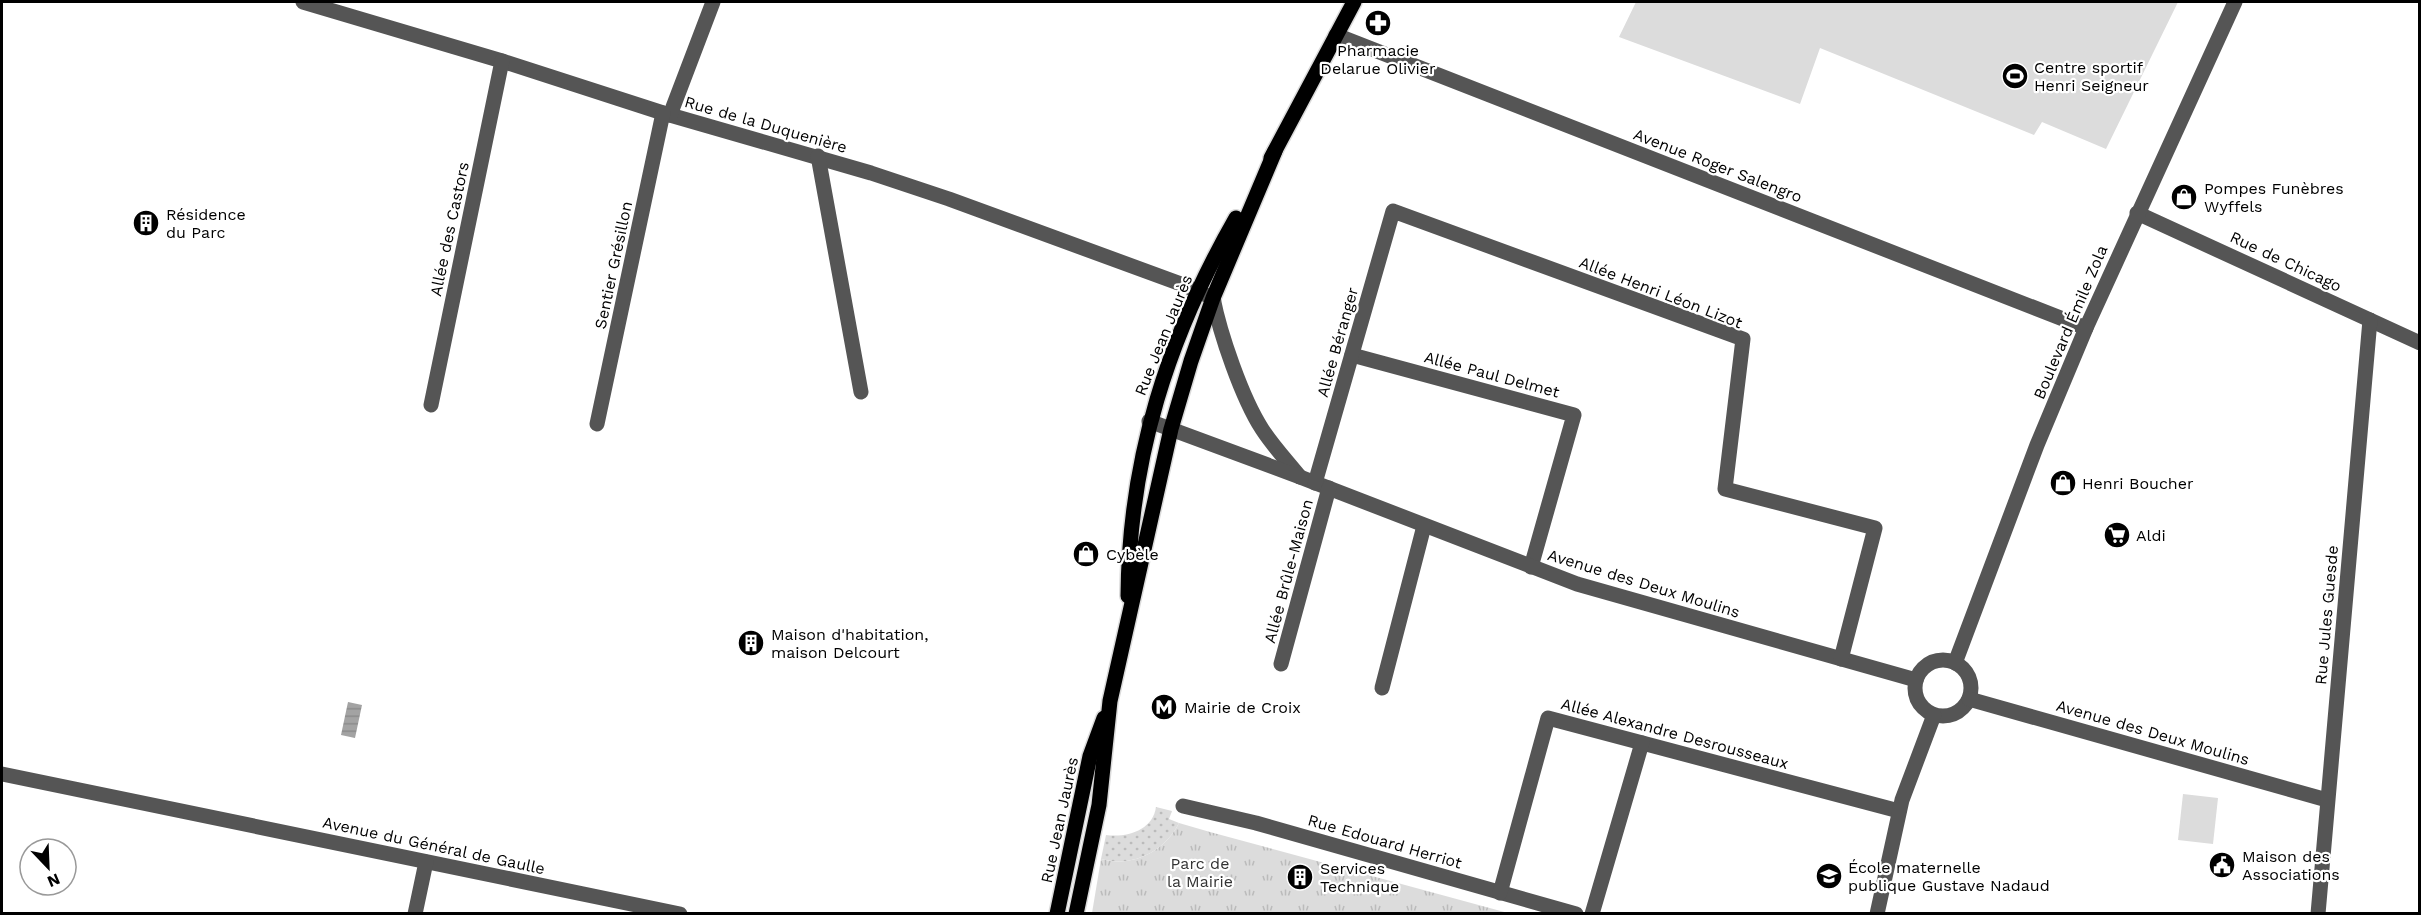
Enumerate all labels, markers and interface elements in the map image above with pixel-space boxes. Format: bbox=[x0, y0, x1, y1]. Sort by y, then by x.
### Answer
pharmacy icon: Pharmacie Delarue Olivier bbox=[1363, 8, 1393, 38]
place label: Pharmacie Delarue Olivier bbox=[1320, 41, 1436, 78]
place label: Centre sportif Henri Seigneur bbox=[2034, 58, 2149, 95]
sports icon: Centre sportif Henri Seigneur bbox=[2000, 61, 2030, 91]
street label: Rue de la Duquenière bbox=[682, 92, 849, 157]
street label: Avenue Roger Salengro bbox=[1631, 125, 1805, 206]
street label: Allée des Castors bbox=[426, 160, 473, 298]
place label: Pompes Funèbres Wyffels bbox=[2204, 179, 2344, 216]
shop icon: Pompes Funèbres Wyffels bbox=[2169, 182, 2199, 212]
street label: Sentier Grésillon bbox=[591, 199, 636, 331]
place label: Résidence du Parc bbox=[166, 205, 246, 242]
building icon: Résidence du Parc bbox=[131, 208, 161, 238]
street label: Rue de Chicago bbox=[2227, 227, 2345, 296]
street label: Boulevard Émile Zola bbox=[2029, 242, 2111, 402]
street label: Allée Henri Léon Lizot bbox=[1577, 253, 1745, 332]
street label: Rue Jean Jaurès bbox=[1131, 272, 1196, 398]
street label: Allée Béranger bbox=[1313, 285, 1362, 399]
street label: Allée Paul Delmet bbox=[1422, 347, 1562, 402]
shop icon: Henri Boucher bbox=[2048, 468, 2078, 498]
place label: Henri Boucher bbox=[2082, 474, 2194, 493]
street label: Allée Brûle-Maison bbox=[1260, 497, 1317, 645]
supermarket icon: Aldi bbox=[2102, 520, 2132, 550]
place label: Aldi bbox=[2136, 526, 2166, 545]
shop icon: Cybèle bbox=[1071, 539, 1101, 569]
place label: Cybèle bbox=[1106, 545, 1159, 564]
street label: Avenue des Deux Moulins bbox=[1545, 545, 1742, 622]
street label: Rue Jules Guesde bbox=[2311, 545, 2342, 686]
place label: Maison d'habitation, maison Delcourt bbox=[771, 625, 928, 662]
building icon: Maison d'habitation, maison Delcourt bbox=[736, 628, 766, 658]
metro station icon: Mairie de Croix bbox=[1149, 692, 1179, 722]
street label: Allée Alexandre Desrousseaux bbox=[1559, 694, 1791, 773]
street label: Avenue des Deux Moulins bbox=[2054, 696, 2252, 769]
place label: Mairie de Croix bbox=[1184, 698, 1301, 717]
street label: Rue Jean Jaurès bbox=[1037, 755, 1082, 885]
street label: Rue Edouard Herriot bbox=[1306, 810, 1464, 873]
street label: Avenue du Général de Gaulle bbox=[321, 813, 547, 878]
north arrow bbox=[18, 837, 78, 897]
place label: Maison des Associations bbox=[2242, 847, 2340, 884]
public building icon: Maison des Associations bbox=[2207, 850, 2237, 880]
park label: Parc de la Mairie bbox=[1167, 854, 1233, 891]
place label: École maternelle publique Gustave Nadaud bbox=[1848, 858, 2050, 895]
place label: Services Technique bbox=[1320, 859, 1399, 896]
school or university icon: École maternelle publique Gustave Nadaud bbox=[1814, 861, 1844, 891]
building icon: Services Technique bbox=[1285, 862, 1315, 892]
text: N bbox=[44, 869, 63, 891]

